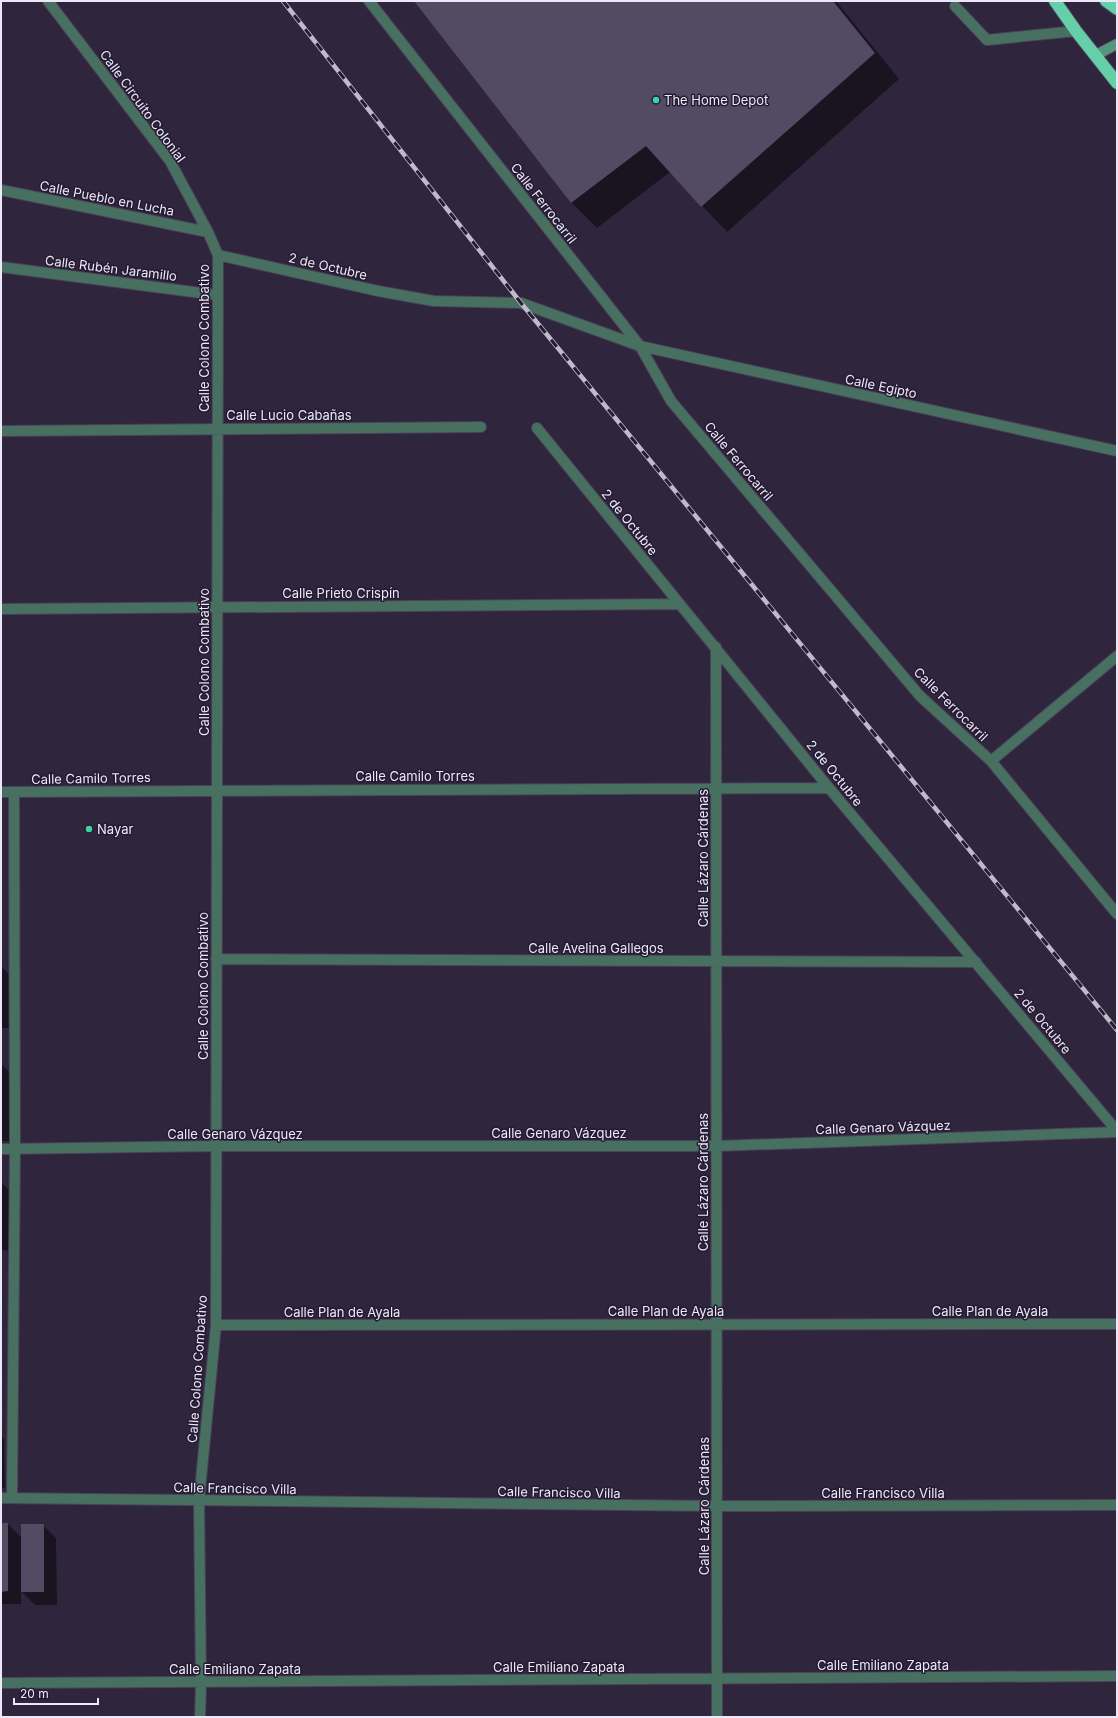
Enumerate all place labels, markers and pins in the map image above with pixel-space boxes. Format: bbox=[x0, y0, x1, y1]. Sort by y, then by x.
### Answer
place label: The Home Depot bbox=[664, 92, 768, 108]
marker: The Home Depot bbox=[651, 95, 661, 105]
place label: Nayar bbox=[97, 821, 133, 837]
marker: Nayar bbox=[84, 824, 94, 834]

